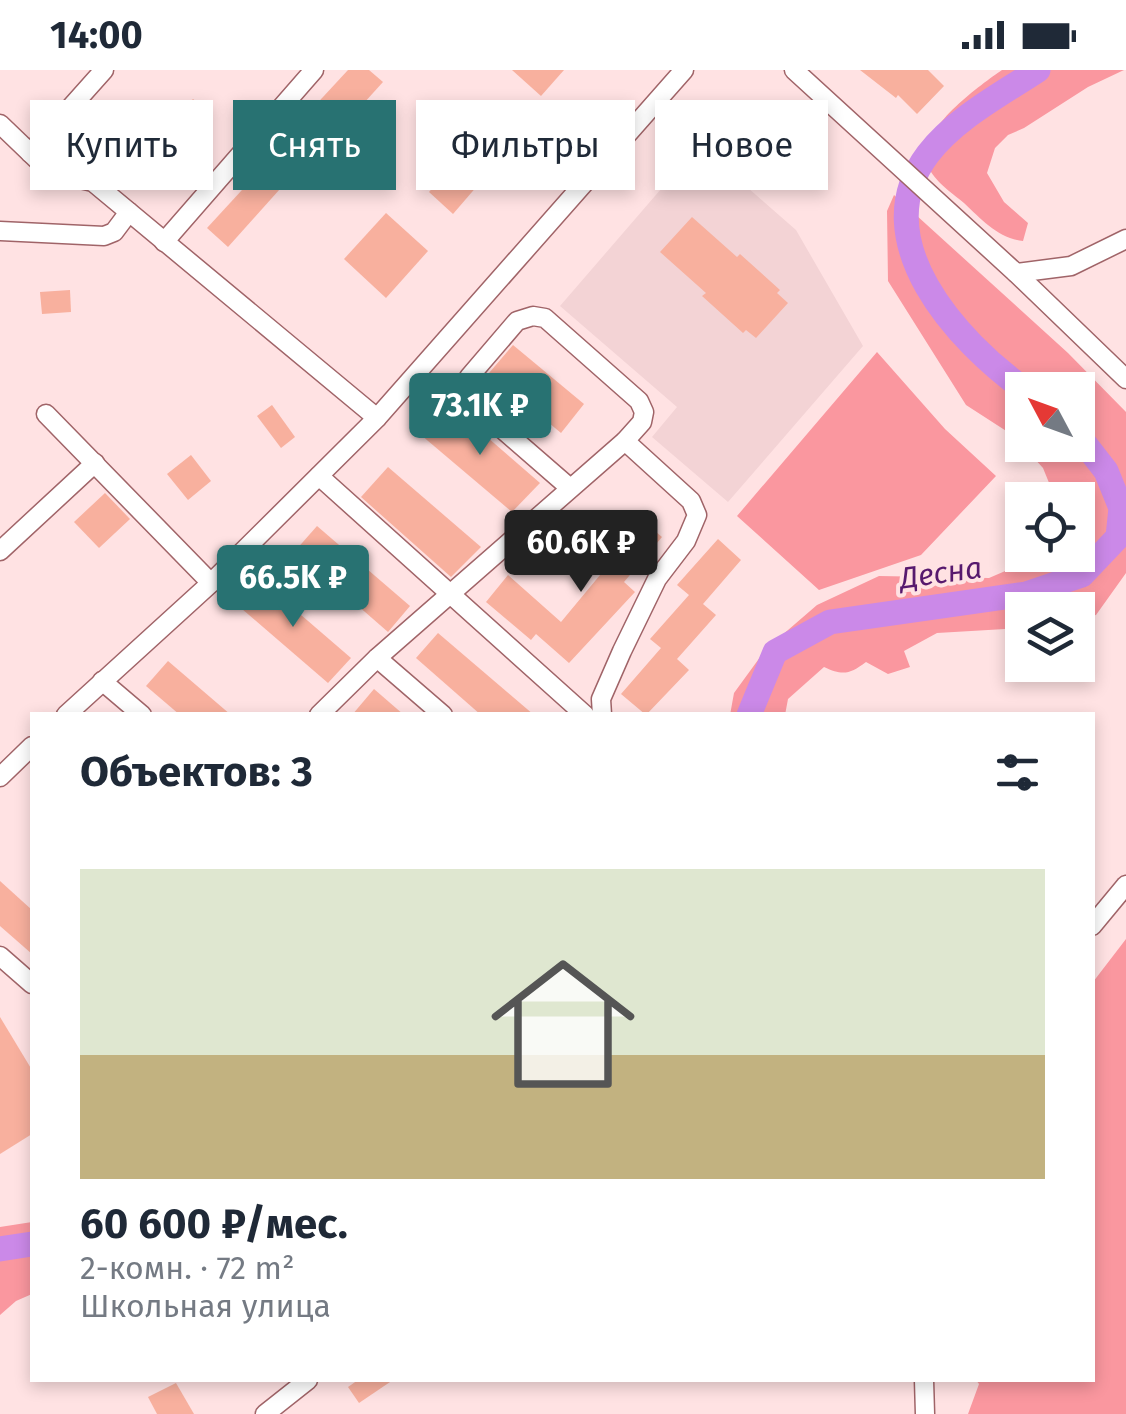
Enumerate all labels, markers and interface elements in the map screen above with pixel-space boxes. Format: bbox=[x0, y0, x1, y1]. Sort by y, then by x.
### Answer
text: 14:00 bbox=[50, 12, 143, 58]
chip: Купить bbox=[30, 100, 213, 190]
chip: Снять bbox=[233, 100, 396, 190]
chip: Фильтры bbox=[416, 100, 635, 190]
chip: Новое bbox=[655, 100, 828, 190]
north arrow bbox=[1005, 372, 1095, 462]
map controls bbox=[1005, 372, 1095, 682]
pin: 73.1K ₽ bbox=[388, 373, 572, 458]
text: 73.1K ₽ bbox=[431, 386, 529, 424]
button: locate bbox=[1005, 482, 1095, 572]
pin: 60.6K ₽ bbox=[489, 510, 673, 595]
text: 60.6K ₽ bbox=[526, 523, 636, 561]
pin: 66.5K ₽ bbox=[201, 545, 385, 630]
water label: Десна bbox=[895, 549, 984, 597]
text: 66.5K ₽ bbox=[239, 558, 347, 596]
button: layers bbox=[1005, 592, 1095, 682]
icon: filters bbox=[990, 745, 1045, 800]
text: Объектов: 3 bbox=[80, 747, 313, 797]
icon: home bbox=[473, 934, 653, 1114]
text: 60 600 ₽/мес. bbox=[80, 1199, 348, 1249]
text: 2-комн. · 72 m² bbox=[80, 1249, 295, 1287]
text: Школьная улица bbox=[80, 1287, 331, 1325]

